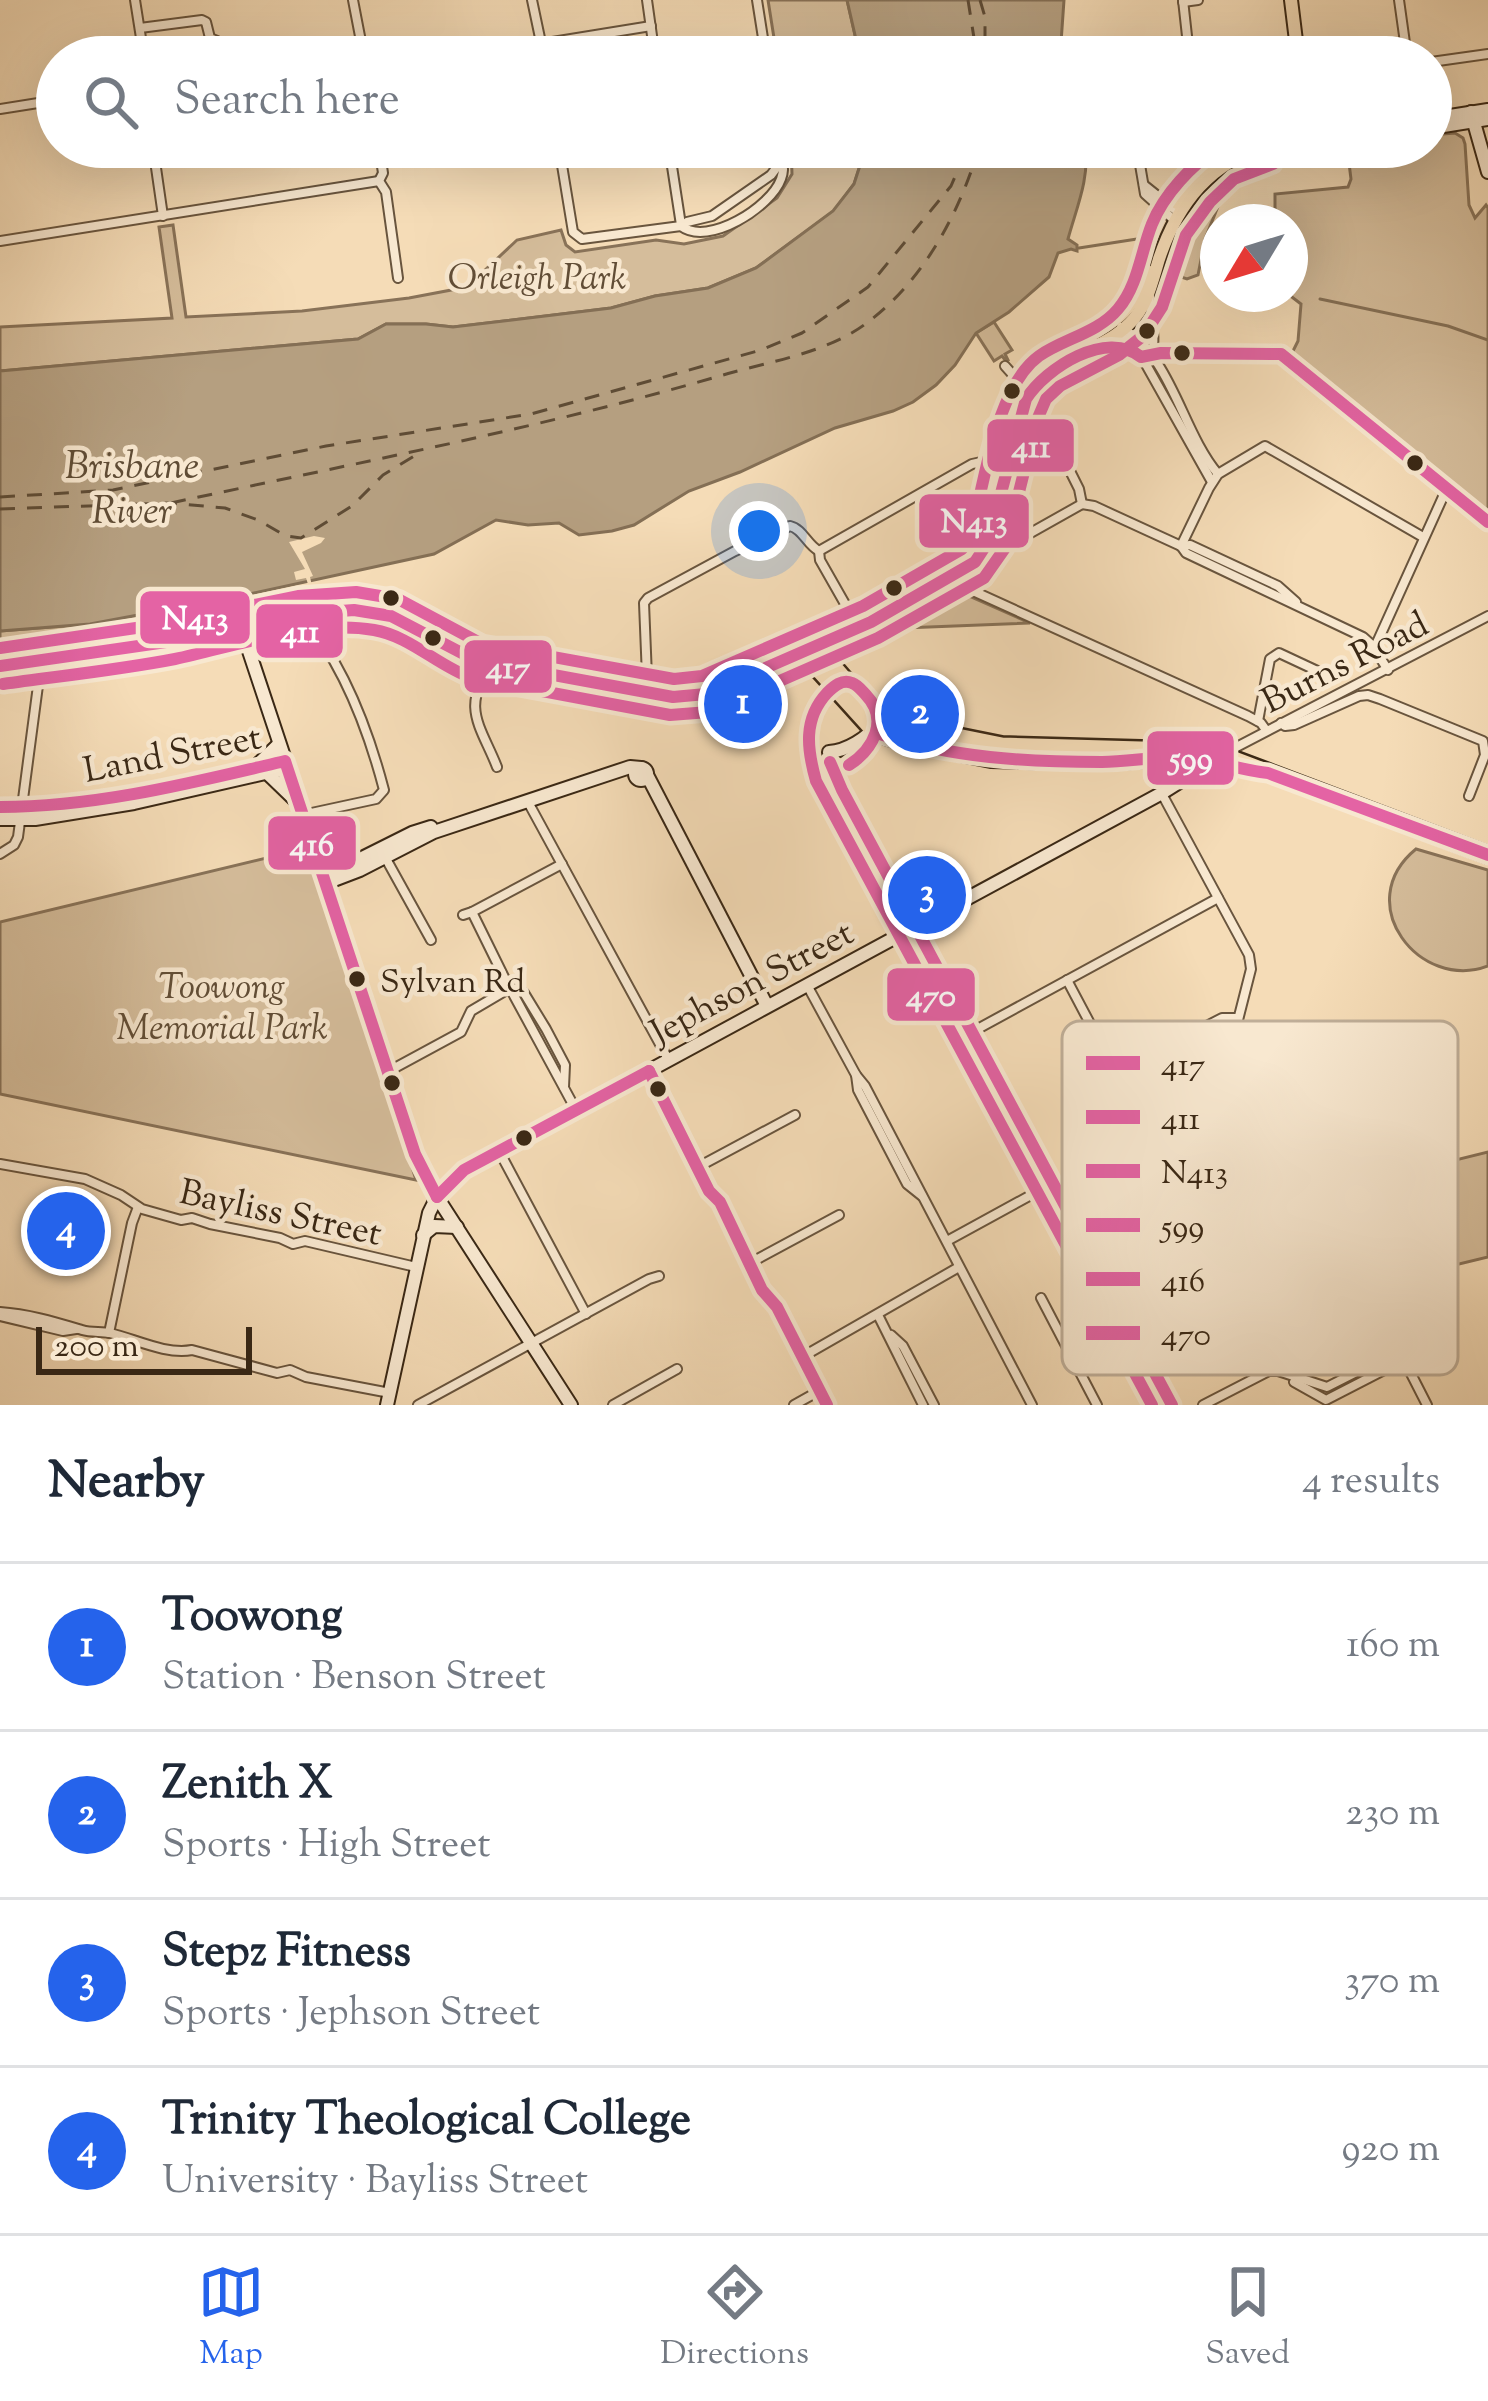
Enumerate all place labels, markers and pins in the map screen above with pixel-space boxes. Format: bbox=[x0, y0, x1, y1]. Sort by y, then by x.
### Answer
unlabelled marker bbox=[1136, 320, 1158, 342]
unlabelled marker bbox=[1171, 342, 1193, 364]
unlabelled marker bbox=[1001, 380, 1023, 402]
unlabelled marker bbox=[1404, 452, 1426, 474]
unlabelled marker bbox=[883, 577, 905, 599]
unlabelled marker bbox=[380, 587, 402, 609]
unlabelled marker bbox=[422, 627, 444, 649]
pin: 1 bbox=[704, 659, 782, 749]
pin: 2 bbox=[881, 669, 959, 759]
pin: 3 bbox=[888, 850, 966, 940]
place label: Sylvan Rd bbox=[380, 960, 525, 1008]
marker: Sylvan Rd bbox=[346, 968, 368, 990]
unlabelled marker bbox=[381, 1072, 403, 1094]
unlabelled marker bbox=[647, 1078, 669, 1100]
unlabelled marker bbox=[513, 1127, 535, 1149]
pin: 4 bbox=[27, 1186, 105, 1276]

